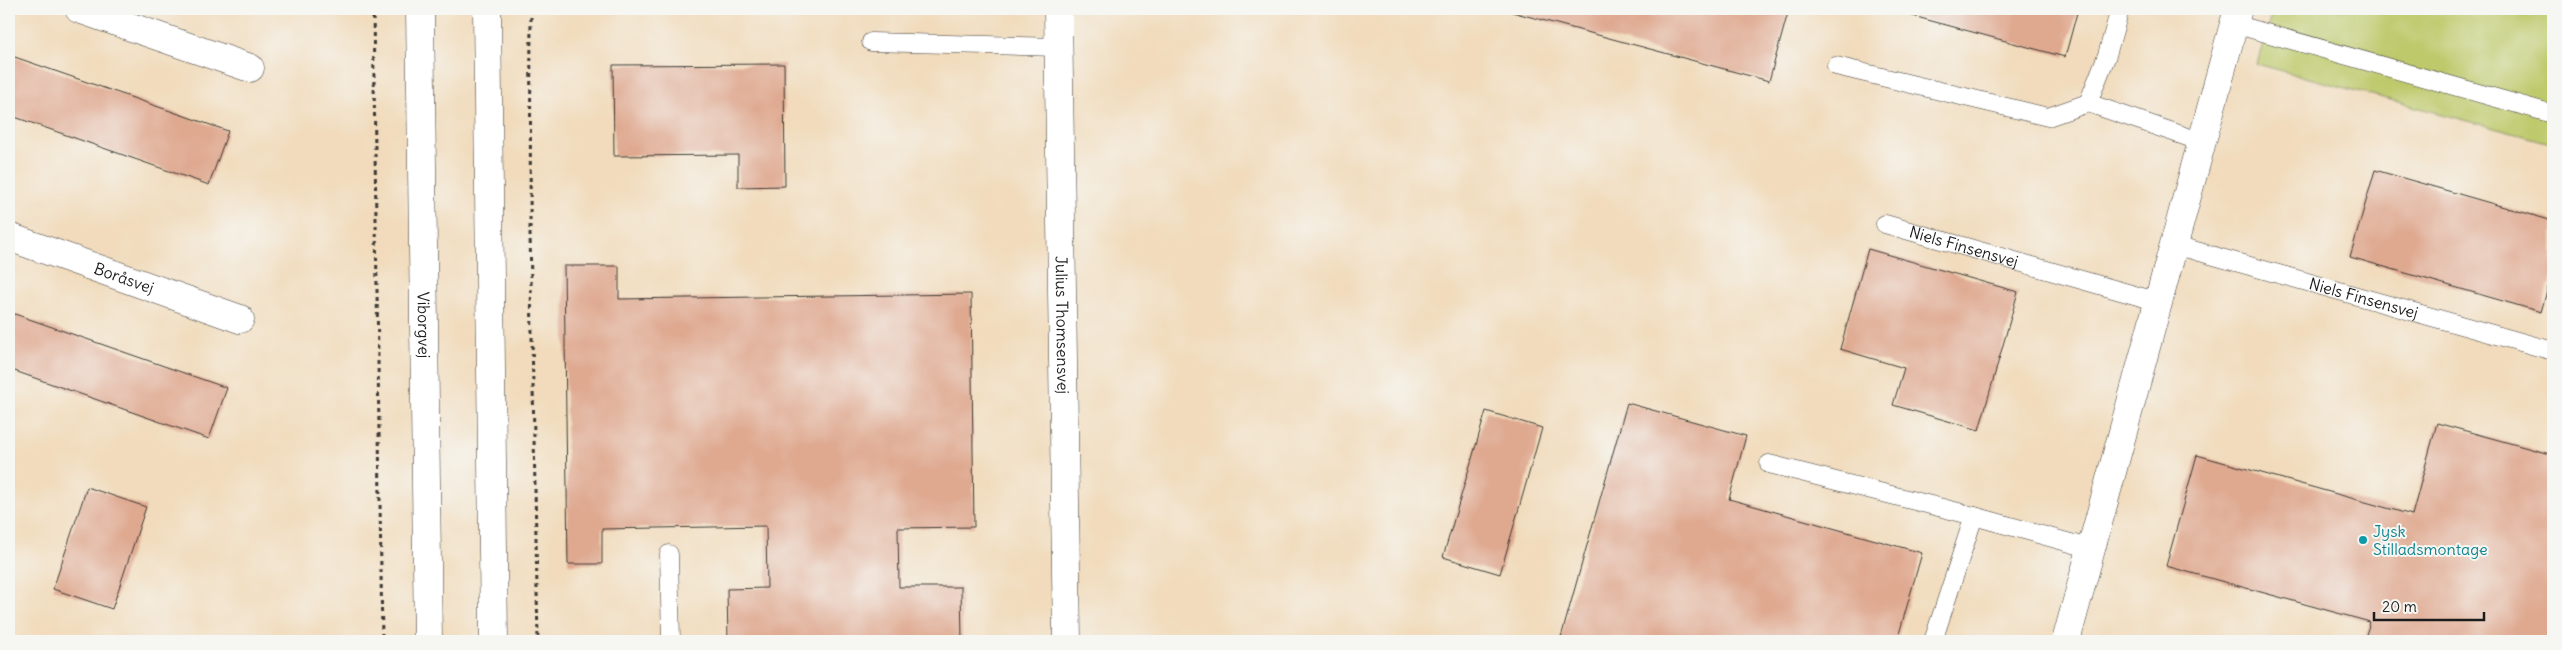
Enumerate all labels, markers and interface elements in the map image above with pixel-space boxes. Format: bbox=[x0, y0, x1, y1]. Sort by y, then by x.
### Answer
street label: Niels Finsensvej bbox=[1907, 221, 2021, 271]
street label: Julius Thomsensvej bbox=[1052, 256, 1073, 394]
street label: Boråsvej bbox=[91, 258, 157, 298]
street label: Niels Finsensvej bbox=[2307, 273, 2420, 323]
street label: Viborgvej bbox=[414, 291, 434, 358]
place label: Jysk Stilladsmontage bbox=[2373, 521, 2488, 559]
marker: Jysk Stilladsmontage bbox=[2357, 534, 2369, 546]
scale bar bbox=[2374, 590, 2484, 622]
text: 20 m bbox=[2382, 597, 2417, 616]

